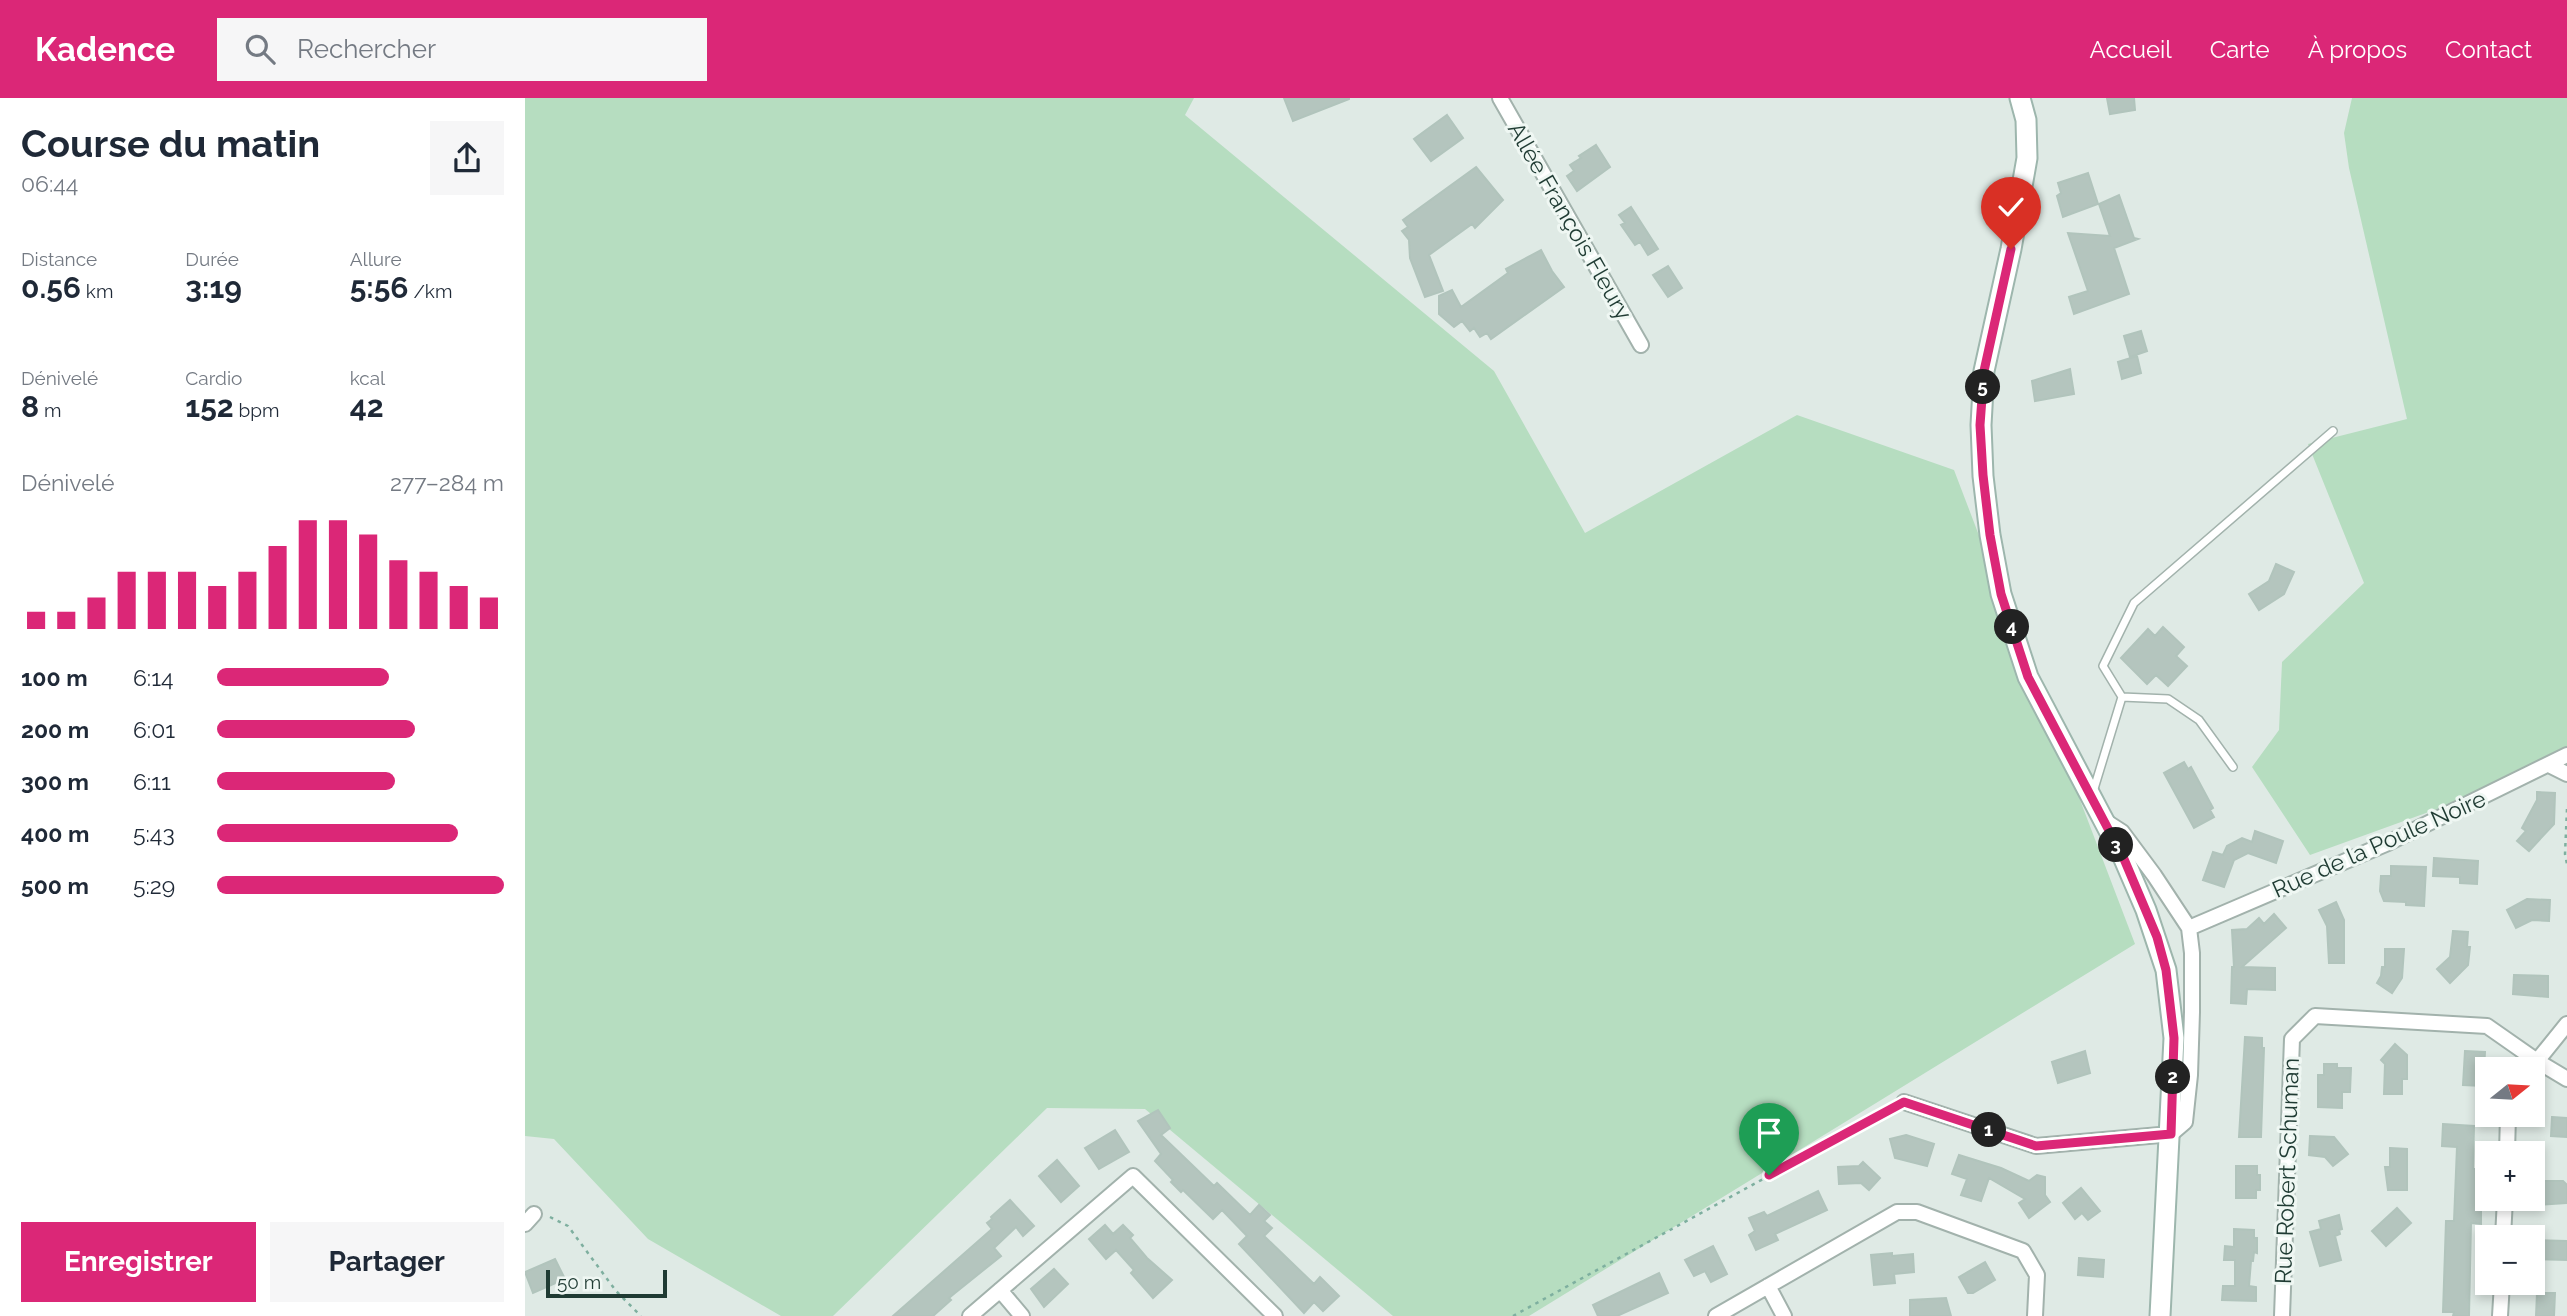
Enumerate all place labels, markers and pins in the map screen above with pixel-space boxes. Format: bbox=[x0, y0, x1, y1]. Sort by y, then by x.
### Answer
pin bbox=[1981, 177, 2041, 249]
pin: 5 bbox=[1965, 370, 2001, 404]
pin: 4 bbox=[1995, 610, 2029, 644]
pin: 3 bbox=[2099, 828, 2133, 862]
pin: 2 bbox=[2155, 1060, 2191, 1094]
pin bbox=[1739, 1103, 1799, 1175]
pin: 1 bbox=[1971, 1112, 2007, 1148]

